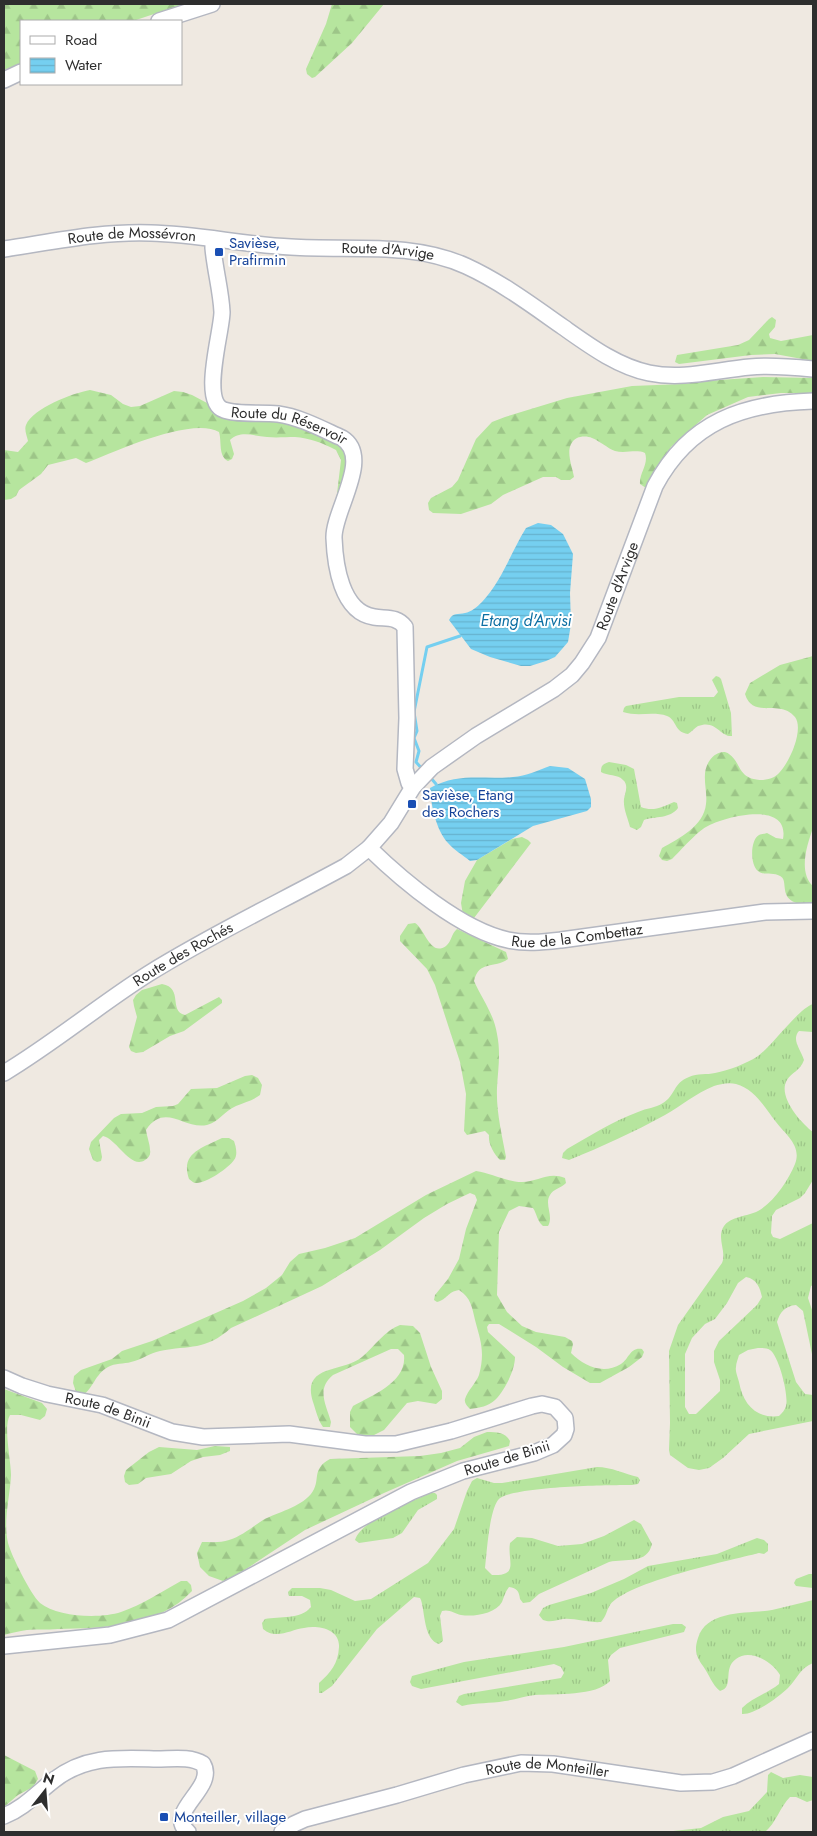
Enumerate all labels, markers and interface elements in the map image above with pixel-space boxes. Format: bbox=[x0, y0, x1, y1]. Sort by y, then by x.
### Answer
legend bbox=[20, 20, 182, 85]
text: Road bbox=[65, 29, 97, 51]
text: Water bbox=[65, 54, 103, 76]
street label: Route de Mossévron bbox=[66, 222, 197, 250]
place label: Savièse, Prafirmin bbox=[229, 232, 286, 271]
street label: Route d'Arvige bbox=[341, 237, 437, 266]
marker: Savièse, Prafirmin bbox=[213, 246, 225, 258]
street label: Route du Réservoir bbox=[230, 401, 353, 450]
street label: Route d'Arvige bbox=[591, 538, 644, 634]
water label: Etang d'Arvisi bbox=[480, 609, 572, 632]
place label: Savièse, Etang des Rochers bbox=[422, 784, 513, 823]
marker: Savièse, Etang des Rochers bbox=[406, 798, 418, 810]
street label: Route des Rochés bbox=[128, 916, 237, 992]
street label: Rue de la Combettaz bbox=[510, 918, 644, 953]
street label: Route de Binii bbox=[63, 1387, 154, 1434]
street label: Route de Binii bbox=[461, 1434, 553, 1482]
street label: Route de Monteiller bbox=[484, 1752, 611, 1783]
north arrow bbox=[20, 1766, 70, 1816]
text: N bbox=[41, 1767, 57, 1790]
place label: Monteiller, village bbox=[174, 1806, 287, 1828]
marker: Monteiller, village bbox=[158, 1811, 170, 1823]

